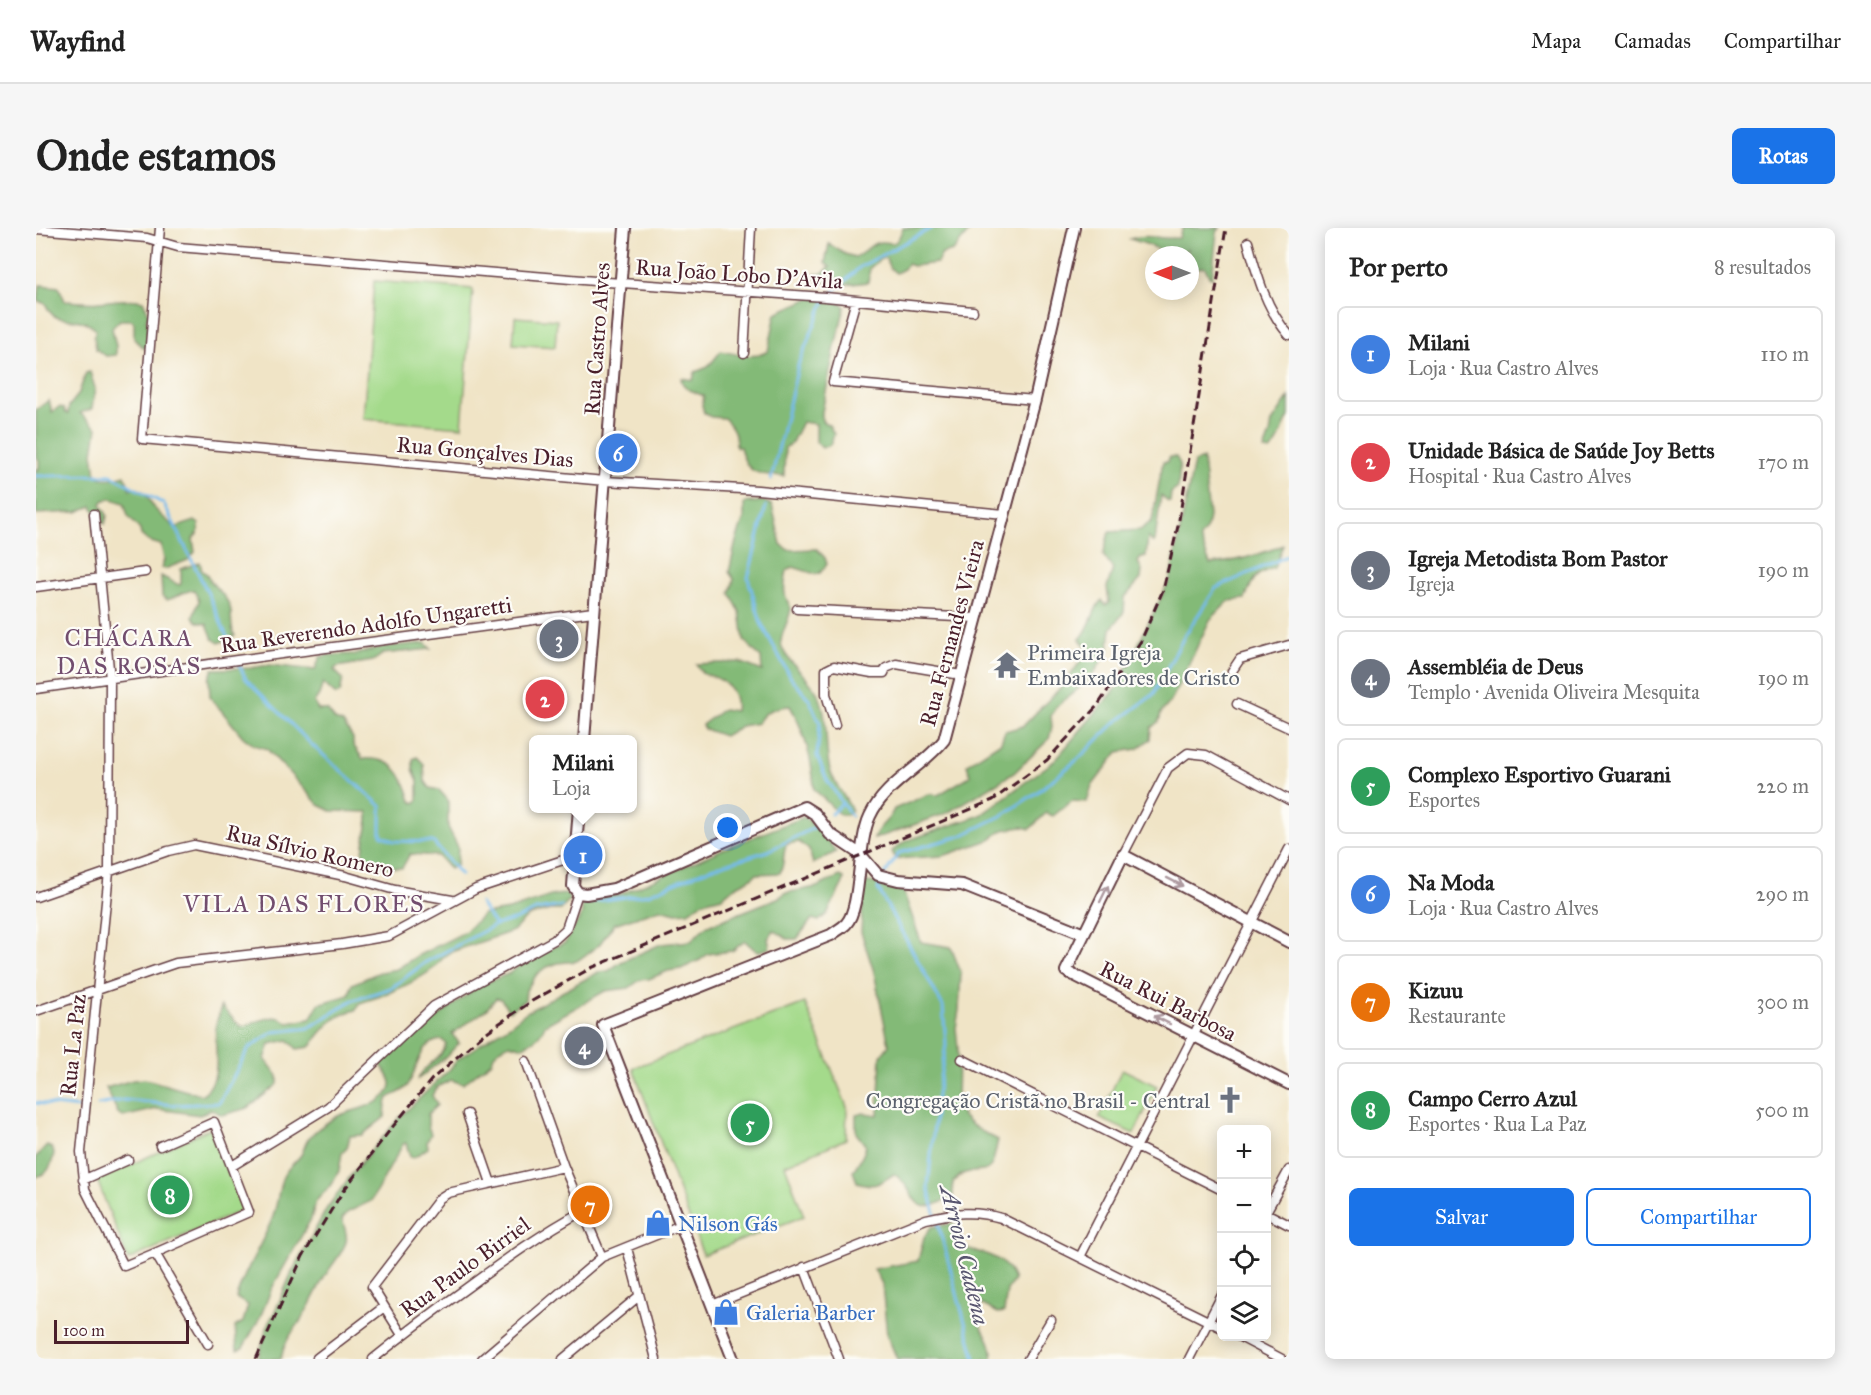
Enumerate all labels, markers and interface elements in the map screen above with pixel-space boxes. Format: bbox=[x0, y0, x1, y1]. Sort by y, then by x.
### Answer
text: Wayfind bbox=[30, 24, 125, 59]
text: Mapa bbox=[1531, 28, 1581, 54]
text: Camadas bbox=[1614, 28, 1691, 54]
text: Compartilhar bbox=[1724, 28, 1841, 54]
button: Rotas bbox=[1732, 128, 1835, 184]
text: Onde estamos bbox=[36, 130, 276, 182]
north arrow bbox=[1145, 246, 1199, 300]
text: Por perto bbox=[1349, 251, 1448, 283]
street label: Rua João Lobo D'Avila bbox=[634, 253, 844, 295]
text: 8 resultados bbox=[1714, 255, 1811, 279]
street label: Rua Castro Alves bbox=[578, 262, 616, 416]
text: Milani bbox=[1408, 329, 1470, 356]
text: 1 bbox=[1367, 342, 1374, 366]
text: 110 m bbox=[1761, 342, 1809, 366]
text: Loja · Rua Castro Alves bbox=[1408, 356, 1599, 380]
pin: 6 bbox=[598, 430, 638, 476]
street label: Rua Gonçalves Dias bbox=[395, 431, 575, 473]
text: Unidade Básica de Saúde Joy Betts bbox=[1408, 437, 1715, 464]
text: 2 bbox=[1366, 450, 1375, 474]
text: 170 m bbox=[1758, 450, 1809, 474]
text: Hospital · Rua Castro Alves bbox=[1408, 464, 1631, 488]
street label: Rua Fernandes Vieira bbox=[914, 536, 990, 729]
text: Igreja Metodista Bom Pastor bbox=[1408, 545, 1667, 572]
text: 3 bbox=[1367, 558, 1375, 582]
text: 190 m bbox=[1758, 558, 1809, 582]
text: Igreja bbox=[1408, 572, 1455, 596]
street label: Rua Reverendo Adolfo Ungaretti bbox=[218, 591, 514, 659]
pin: 3 bbox=[540, 616, 578, 662]
district label: CHÁCARA DAS ROSAS bbox=[56, 623, 202, 681]
place label: Primeira Igreja Embaixadores de Cristo bbox=[1027, 639, 1240, 691]
temple icon: Primeira Igreja Embaixadores de Cristo bbox=[992, 650, 1022, 680]
text: Assembléia de Deus bbox=[1408, 653, 1583, 680]
text: 4 bbox=[1365, 666, 1376, 690]
text: 190 m bbox=[1758, 666, 1809, 690]
pin: 2 bbox=[526, 676, 564, 722]
text: Templo · Avenida Oliveira Mesquita bbox=[1408, 680, 1700, 704]
popup bbox=[529, 735, 637, 813]
text: Milani bbox=[552, 749, 614, 776]
text: Complexo Esportivo Guarani bbox=[1408, 761, 1671, 788]
text: 5 bbox=[1366, 774, 1375, 798]
text: 220 m bbox=[1757, 774, 1809, 798]
text: Loja bbox=[552, 776, 590, 800]
text: Esportes bbox=[1408, 788, 1480, 812]
your location bbox=[713, 813, 742, 842]
street label: Rua Sílvio Romero bbox=[223, 819, 397, 883]
pin: 1 bbox=[564, 832, 602, 878]
text: Na Moda bbox=[1408, 869, 1494, 896]
one-way arrow bbox=[1166, 876, 1183, 888]
text: 6 bbox=[1365, 882, 1376, 906]
text: 290 m bbox=[1756, 882, 1809, 906]
one-way arrow bbox=[1098, 886, 1110, 904]
district label: VILA DAS FLORES bbox=[182, 889, 425, 919]
text: Loja · Rua Castro Alves bbox=[1408, 896, 1599, 920]
street label: Rua Rui Barbosa bbox=[1095, 955, 1242, 1047]
text: Kizuu bbox=[1408, 977, 1463, 1004]
text: 7 bbox=[1365, 990, 1376, 1014]
text: 300 m bbox=[1757, 990, 1809, 1014]
street label: Rua La Paz bbox=[54, 992, 92, 1098]
text: Restaurante bbox=[1408, 1004, 1506, 1028]
one-way arrow bbox=[1153, 1014, 1171, 1025]
pin: 4 bbox=[564, 1024, 604, 1068]
church icon: Congregação Cristã no Brasil - Central bbox=[1215, 1085, 1245, 1115]
text: Campo Cerro Azul bbox=[1408, 1085, 1577, 1112]
place label: Congregação Cristã no Brasil - Central bbox=[865, 1087, 1210, 1114]
text: 8 bbox=[1365, 1098, 1376, 1122]
text: 500 m bbox=[1755, 1098, 1809, 1122]
pin: 5 bbox=[730, 1100, 770, 1146]
text: Esportes · Rua La Paz bbox=[1408, 1112, 1587, 1136]
map controls bbox=[1217, 1125, 1271, 1341]
button: + bbox=[1217, 1125, 1271, 1179]
pin: 8 bbox=[150, 1172, 190, 1218]
water label: Arroio Cadena bbox=[932, 1179, 997, 1328]
button: − bbox=[1217, 1179, 1271, 1233]
pin: 7 bbox=[570, 1182, 610, 1228]
button: Salvar bbox=[1349, 1188, 1574, 1246]
button: Compartilhar bbox=[1586, 1188, 1811, 1246]
shop icon: Nilson Gás bbox=[643, 1208, 673, 1238]
place label: Nilson Gás bbox=[678, 1210, 778, 1237]
street label: Rua Paulo Birriel bbox=[395, 1211, 535, 1323]
button: locate bbox=[1217, 1233, 1271, 1287]
button: layers bbox=[1217, 1287, 1271, 1341]
shop icon: Galeria Barber bbox=[711, 1297, 741, 1327]
place label: Galeria Barber bbox=[746, 1299, 876, 1326]
scale bar bbox=[54, 1317, 189, 1344]
text: 100 m bbox=[63, 1321, 105, 1340]

